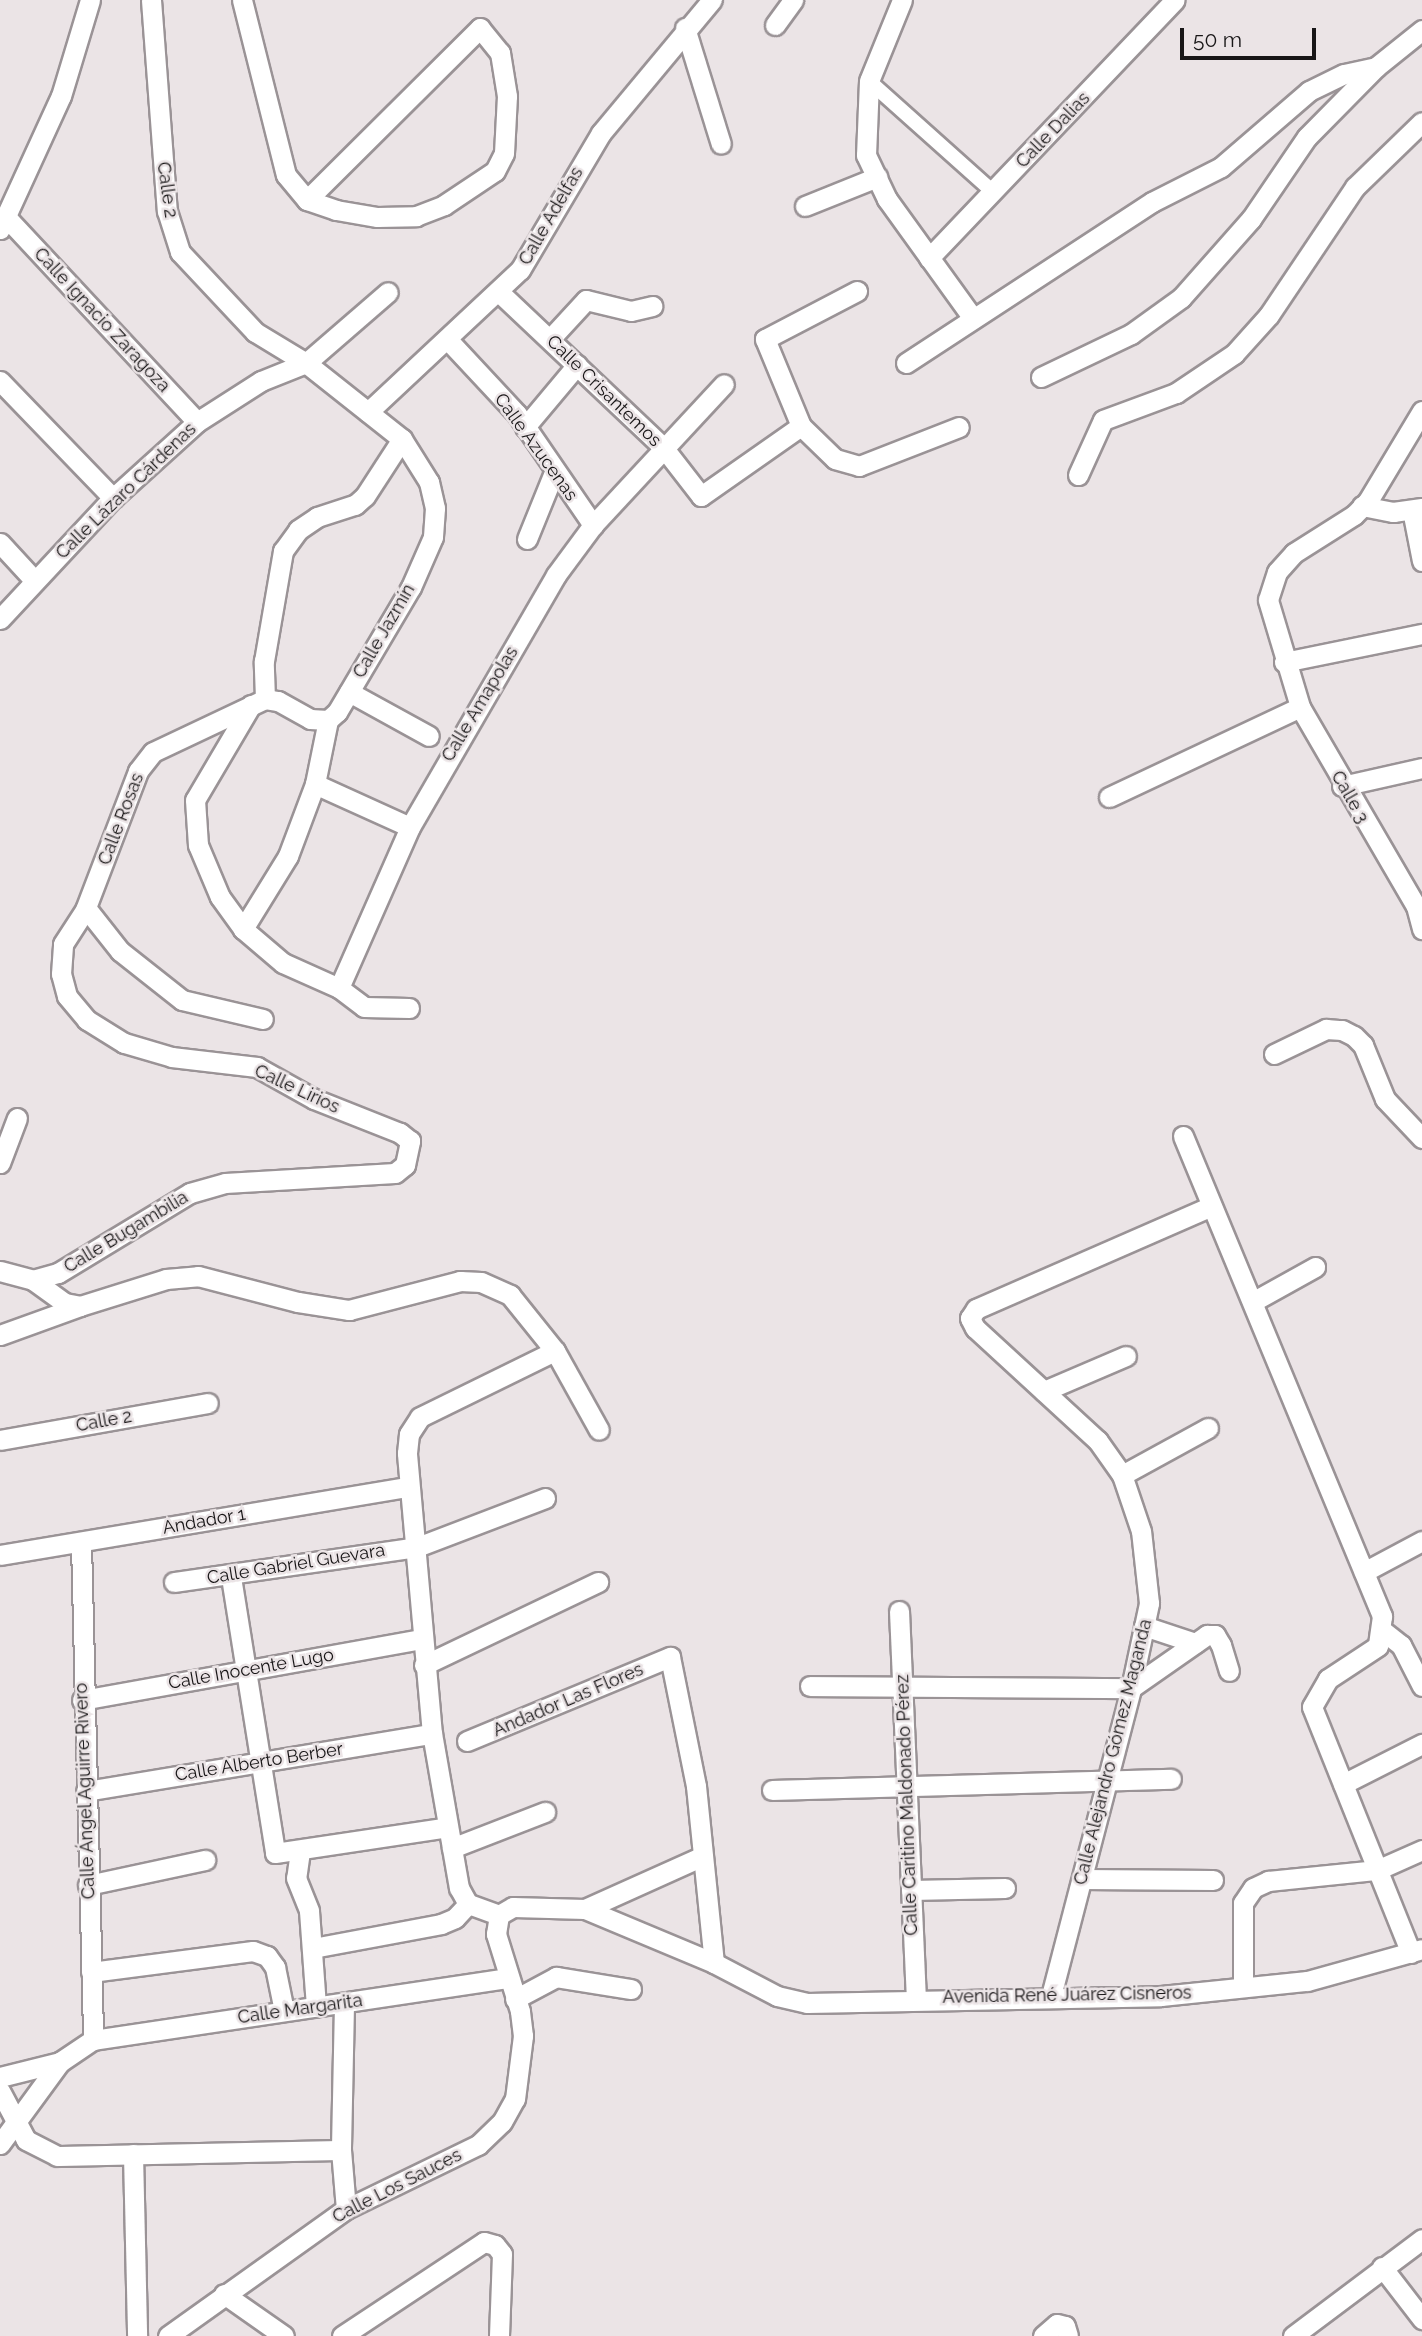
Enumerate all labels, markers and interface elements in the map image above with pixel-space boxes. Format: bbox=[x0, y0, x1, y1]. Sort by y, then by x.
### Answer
scale bar bbox=[1184, 14, 1320, 58]
text: 50 m bbox=[1193, 27, 1242, 52]
street label: Calle Dalias bbox=[1012, 88, 1094, 172]
street label: Calle 2 bbox=[152, 161, 182, 219]
street label: Calle Adelfas bbox=[514, 163, 588, 269]
street label: Calle Ignacio Zaragoza bbox=[29, 243, 175, 397]
street label: Calle Crisantemos bbox=[542, 331, 666, 451]
street label: Calle Azucenas bbox=[490, 389, 582, 505]
street label: Calle Lázaro Cárdenas bbox=[51, 418, 201, 564]
street label: Calle Jazmín bbox=[348, 580, 420, 682]
street label: Calle Amapolas bbox=[437, 642, 523, 766]
street label: Calle 3 bbox=[1326, 767, 1374, 827]
street label: Calle Rosas bbox=[94, 770, 148, 868]
street label: Calle Lirios bbox=[251, 1060, 343, 1118]
street label: Calle Bugambilia bbox=[60, 1186, 192, 1278]
street label: Calle 2 bbox=[74, 1405, 134, 1437]
street label: Andador 1 bbox=[161, 1503, 247, 1539]
street label: Calle Gabriel Guevara bbox=[205, 1539, 387, 1589]
street label: Calle Alejandro Gómez Maganda bbox=[1069, 1617, 1157, 1887]
street label: Calle Inocente Lugo bbox=[167, 1644, 335, 1694]
street label: Andador Las Flores bbox=[489, 1658, 647, 1742]
street label: Calle Caritino Maldonado Pérez bbox=[892, 1674, 922, 1936]
street label: Calle Ángel Aguirre Rivero bbox=[70, 1682, 100, 1900]
street label: Calle Alberto Berber bbox=[173, 1738, 345, 1786]
street label: Avenida René Juárez Cisneros bbox=[942, 1982, 1192, 2008]
street label: Calle Margarita bbox=[236, 1990, 364, 2028]
street label: Calle Los Sauces bbox=[329, 2144, 465, 2228]

